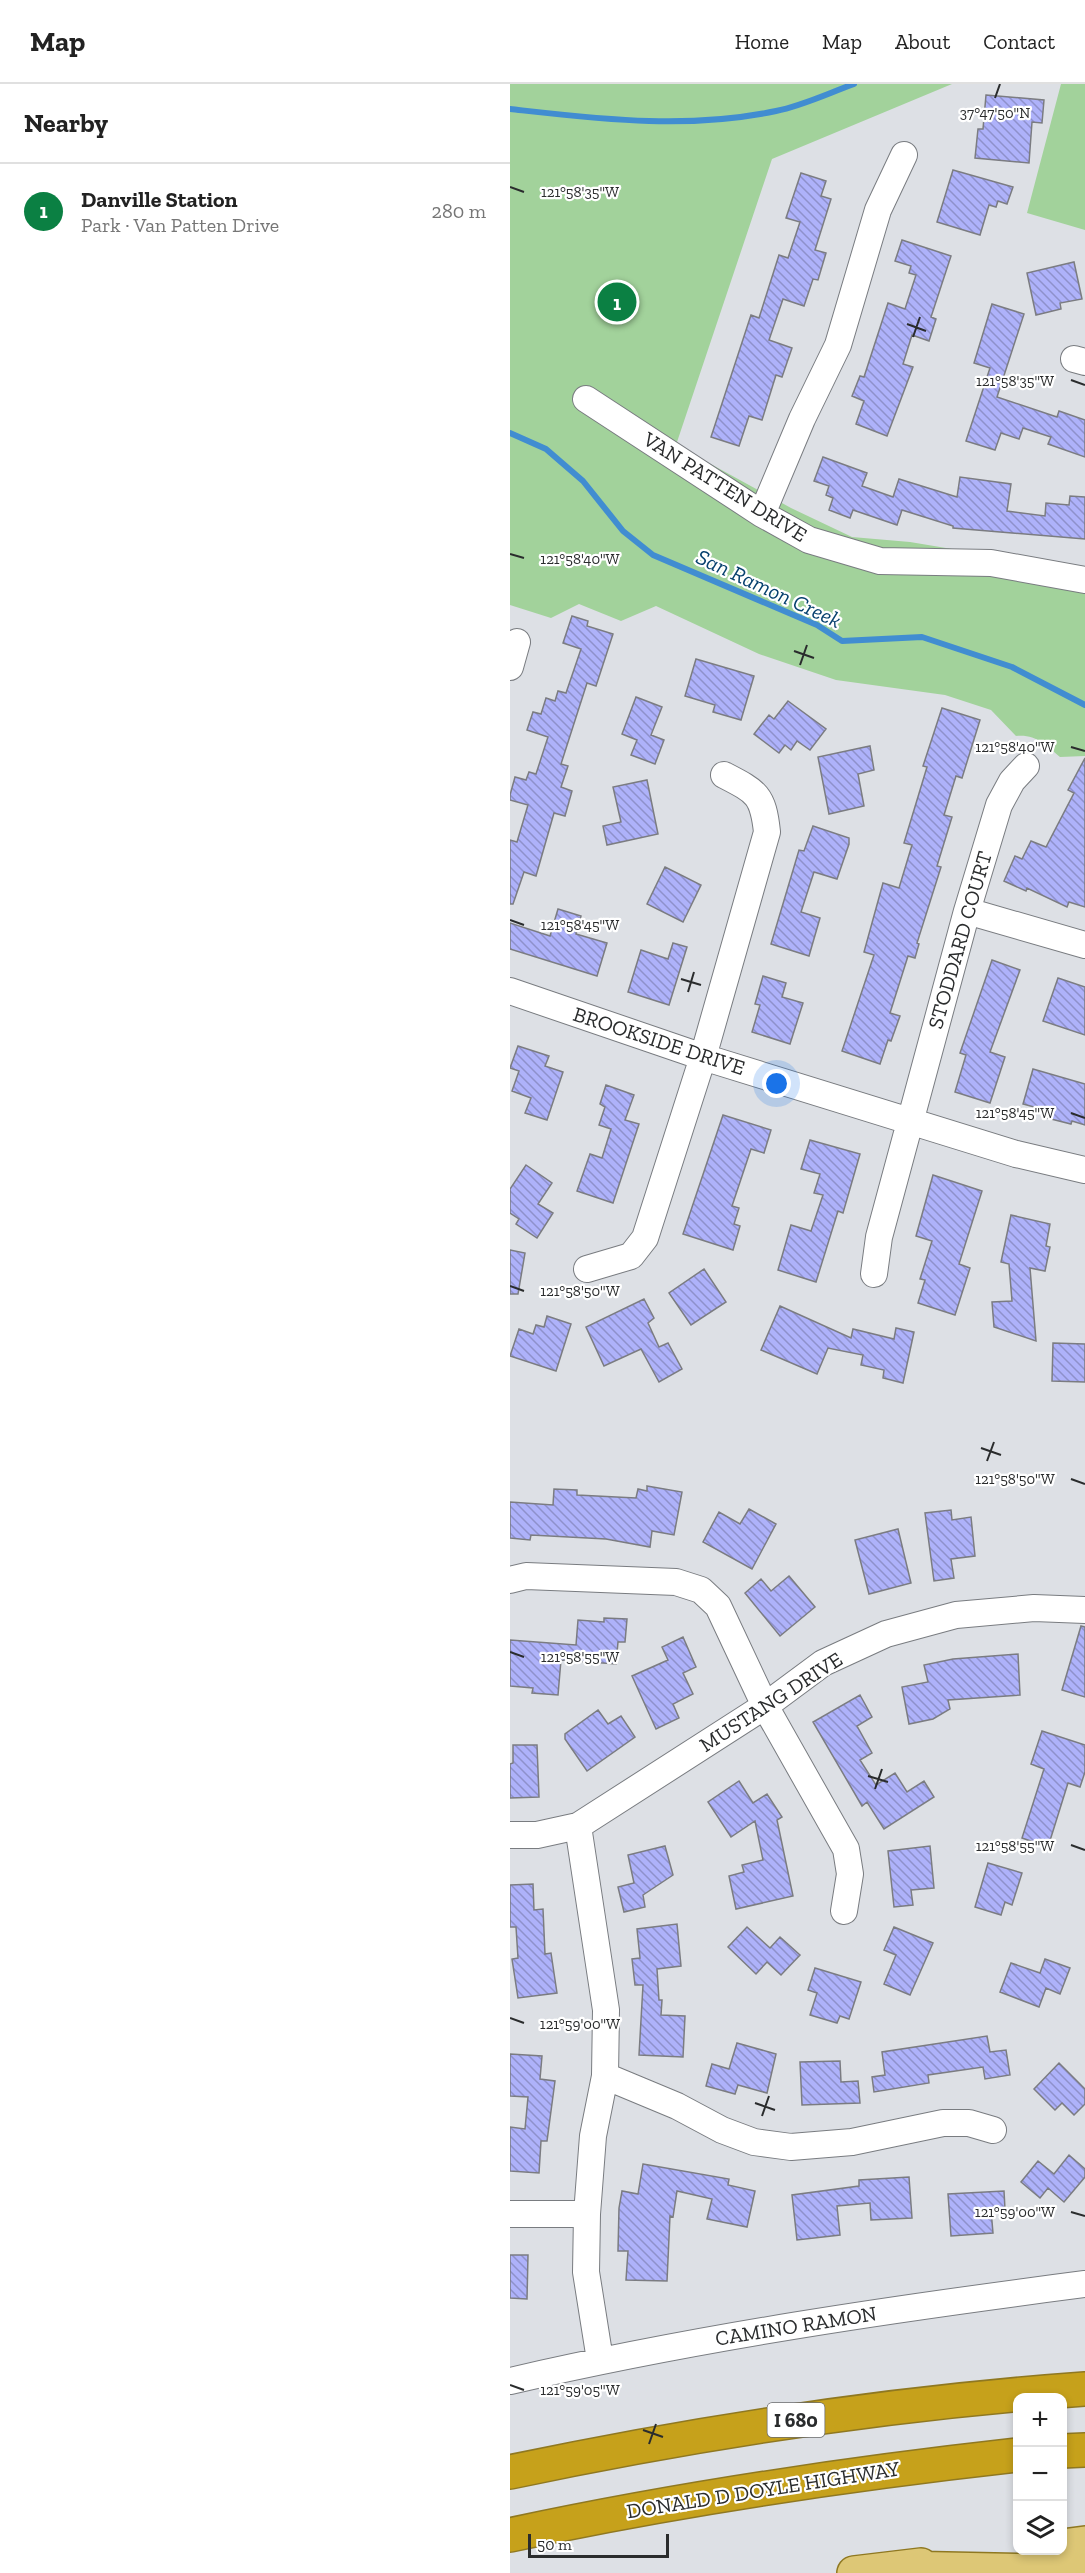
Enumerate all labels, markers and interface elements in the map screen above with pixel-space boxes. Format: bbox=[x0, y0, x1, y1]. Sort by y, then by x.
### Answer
text: Map bbox=[30, 25, 85, 58]
text: Home bbox=[735, 29, 789, 54]
text: Map bbox=[822, 29, 862, 54]
text: About bbox=[895, 29, 950, 54]
text: Contact bbox=[983, 29, 1055, 54]
text: 37°47'50"N bbox=[960, 104, 1030, 122]
text: Nearby bbox=[24, 107, 108, 139]
text: 121°58'35"W bbox=[541, 183, 619, 201]
text: Danville Station bbox=[81, 186, 238, 213]
text: 1 bbox=[39, 199, 48, 223]
text: 280 m bbox=[432, 199, 486, 223]
text: Park · Van Patten Drive bbox=[81, 213, 279, 237]
pin: 1 bbox=[598, 280, 636, 324]
text: 121°58'35"W bbox=[976, 372, 1054, 390]
street label: VAN PATTEN DRIVE bbox=[638, 426, 812, 547]
water label: San Ramon Creek bbox=[692, 543, 846, 634]
text: 121°58'40"W bbox=[540, 550, 620, 568]
text: 121°58'40"W bbox=[975, 738, 1055, 756]
street label: STODDARD COURT bbox=[922, 848, 997, 1032]
text: 121°58'45"W bbox=[541, 916, 619, 934]
street label: BROOKSIDE DRIVE bbox=[570, 1001, 748, 1080]
your location bbox=[762, 1069, 791, 1098]
text: 121°58'45"W bbox=[976, 1104, 1054, 1122]
text: 121°58'50"W bbox=[540, 1282, 620, 1300]
text: 121°58'50"W bbox=[975, 1470, 1055, 1488]
street label: MUSTANG DRIVE bbox=[695, 1646, 847, 1757]
text: 121°58'55"W bbox=[541, 1648, 619, 1666]
text: 121°58'55"W bbox=[976, 1837, 1054, 1855]
text: 121°59'00"W bbox=[540, 2015, 620, 2033]
text: 121°59'00"W bbox=[975, 2203, 1055, 2221]
street label: CAMINO RAMON bbox=[713, 2300, 878, 2351]
text: 121°59'05"W bbox=[540, 2381, 620, 2399]
map controls bbox=[1013, 2393, 1067, 2555]
button: + bbox=[1013, 2393, 1067, 2447]
road number: I 680 bbox=[768, 2403, 824, 2437]
button: − bbox=[1013, 2447, 1067, 2501]
street label: DONALD D DOYLE HIGHWAY bbox=[625, 2456, 901, 2523]
button: layers bbox=[1013, 2501, 1067, 2555]
scale bar bbox=[528, 2531, 669, 2558]
text: 50 m bbox=[537, 2535, 572, 2554]

